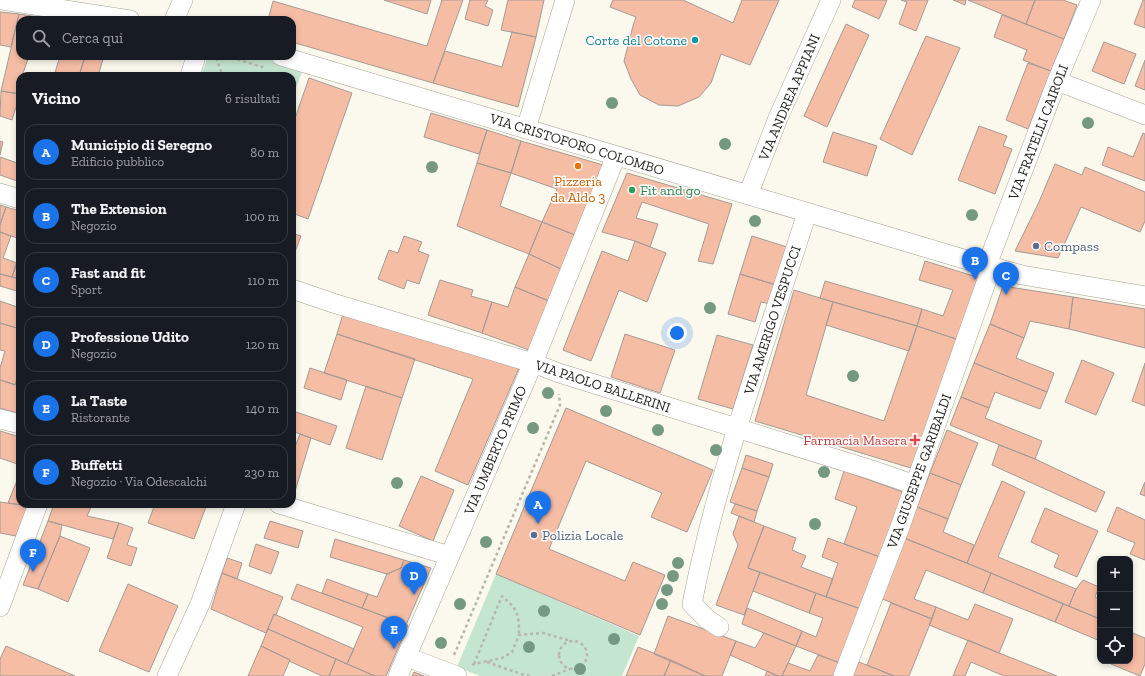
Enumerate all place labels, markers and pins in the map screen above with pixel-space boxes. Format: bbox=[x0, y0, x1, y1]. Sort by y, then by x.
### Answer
place label: Corte del Cotone bbox=[586, 32, 687, 49]
marker: Corte del Cotone bbox=[690, 35, 700, 45]
marker: Pizzeria da Aldo 3 bbox=[573, 161, 583, 171]
place label: Pizzeria da Aldo 3 bbox=[551, 173, 606, 206]
place label: Fit and go bbox=[640, 182, 701, 199]
marker: Fit and go bbox=[627, 185, 637, 195]
place label: Compass bbox=[1044, 238, 1099, 255]
marker: Compass bbox=[1031, 241, 1041, 251]
pin: B bbox=[962, 247, 988, 280]
pin: C bbox=[993, 262, 1019, 295]
place label: Farmacia Masera bbox=[803, 432, 907, 449]
marker: Farmacia Masera bbox=[910, 435, 920, 445]
pin: A bbox=[525, 491, 551, 524]
place label: Polizia Locale bbox=[542, 527, 624, 544]
marker: Polizia Locale bbox=[529, 530, 539, 540]
pin: F bbox=[20, 539, 46, 572]
pin: D bbox=[401, 562, 427, 595]
pin: E bbox=[381, 616, 407, 649]

